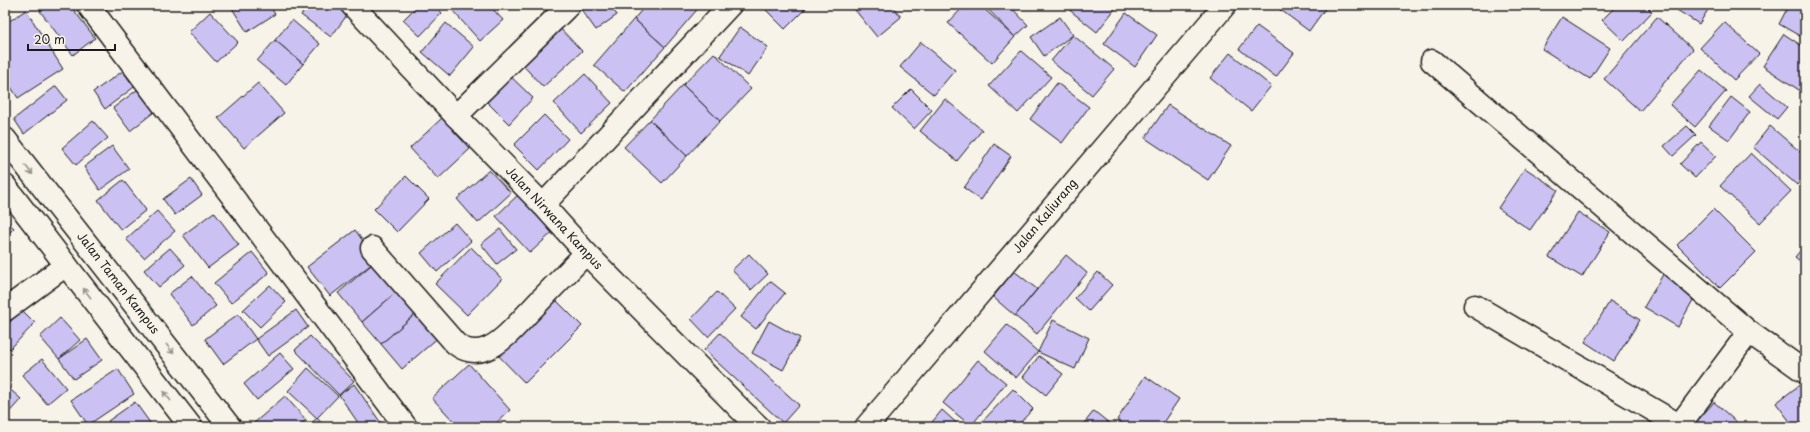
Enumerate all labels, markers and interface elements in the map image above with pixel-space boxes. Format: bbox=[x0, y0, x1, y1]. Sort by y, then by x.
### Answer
scale bar bbox=[28, 26, 115, 52]
text: 20 m bbox=[34, 30, 65, 48]
street label: Jalan Nirwana Kampus bbox=[502, 162, 608, 273]
one-way arrow bbox=[25, 164, 33, 175]
street label: Jalan Kaliurang bbox=[1008, 174, 1081, 257]
street label: Jalan Taman Kampus bbox=[73, 228, 165, 338]
one-way arrow bbox=[83, 288, 92, 299]
one-way arrow bbox=[165, 344, 174, 355]
one-way arrow bbox=[162, 391, 171, 402]

